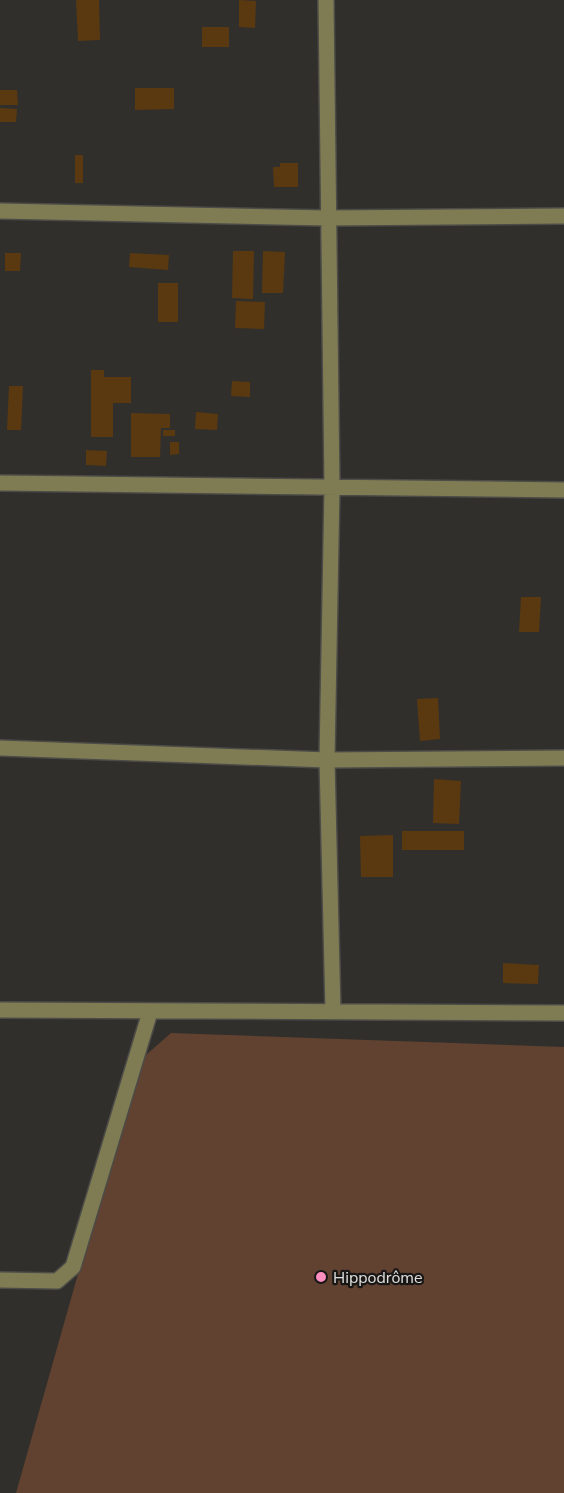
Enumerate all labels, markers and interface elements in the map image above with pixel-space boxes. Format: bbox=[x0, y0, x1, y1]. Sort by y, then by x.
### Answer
place label: Hippodrôme bbox=[333, 1267, 423, 1289]
marker: Hippodrôme bbox=[314, 1270, 328, 1284]

